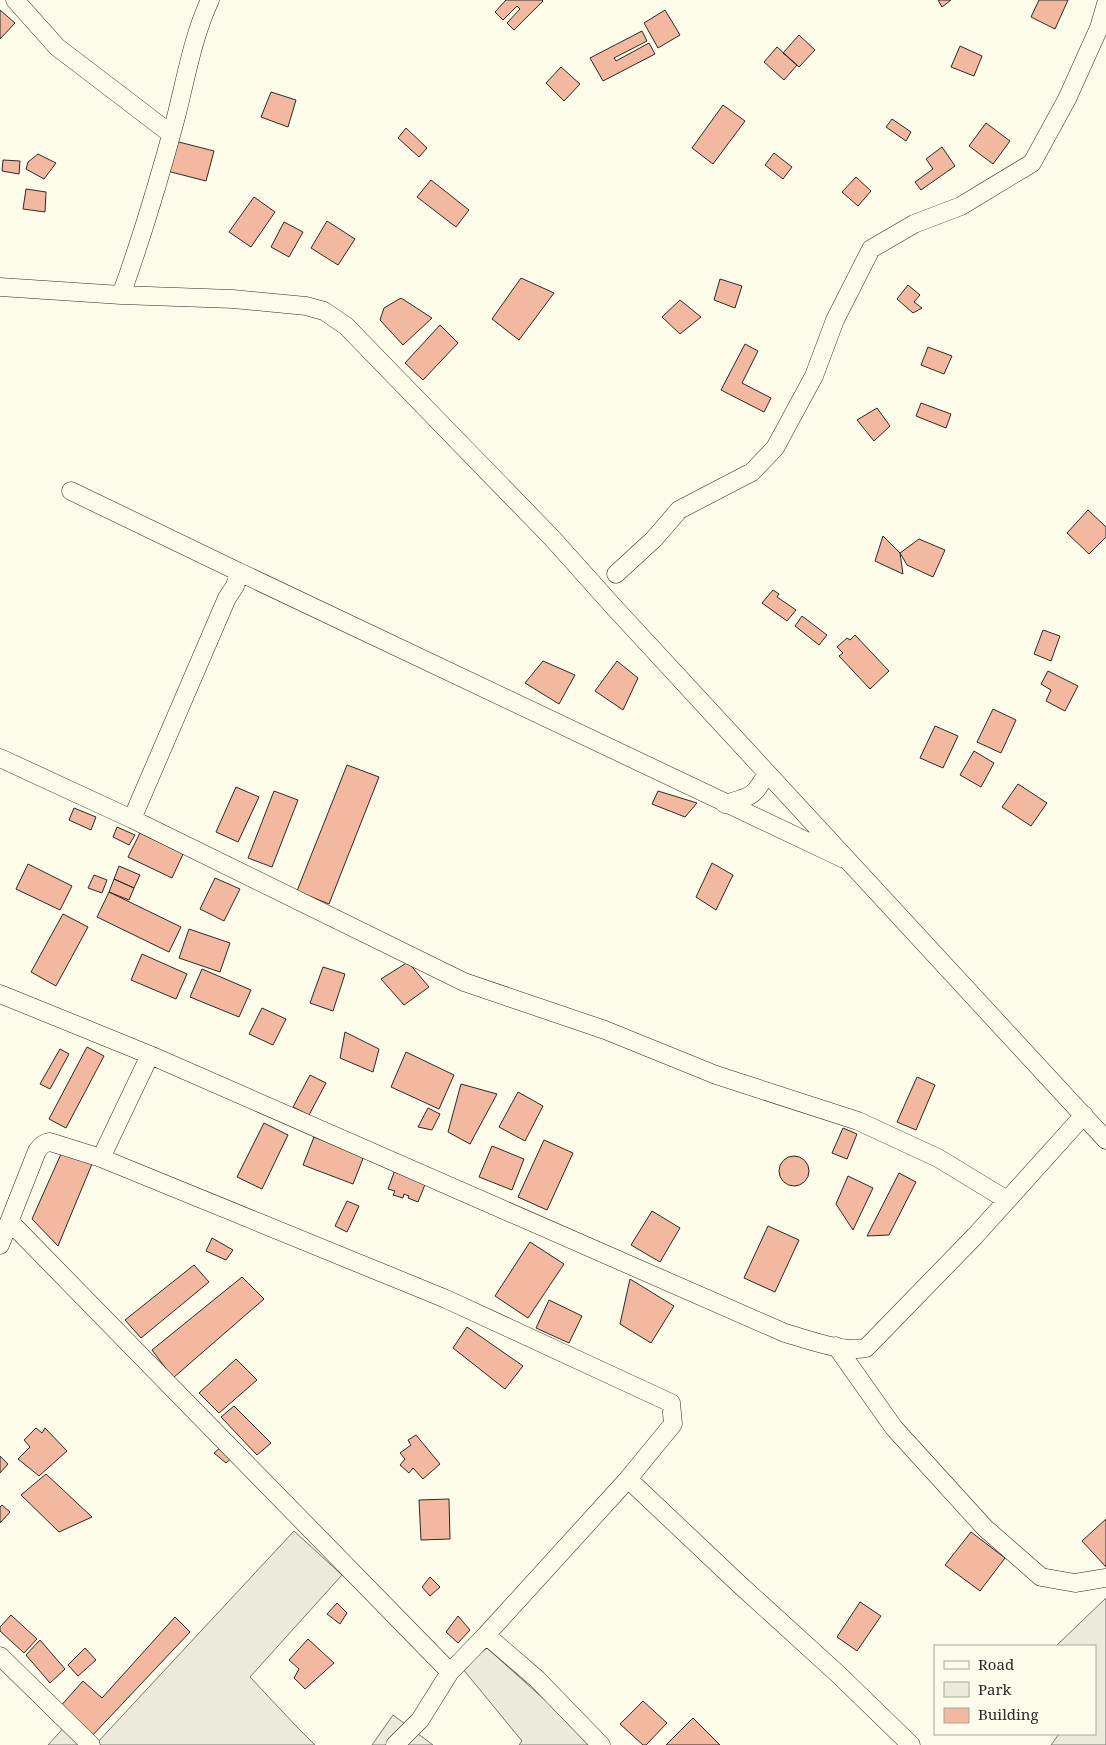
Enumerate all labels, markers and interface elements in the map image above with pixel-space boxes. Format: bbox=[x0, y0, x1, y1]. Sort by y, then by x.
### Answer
legend bbox=[934, 1645, 1096, 1735]
text: Road bbox=[978, 1654, 1014, 1674]
text: Park bbox=[978, 1679, 1012, 1699]
text: Building bbox=[978, 1704, 1039, 1724]

